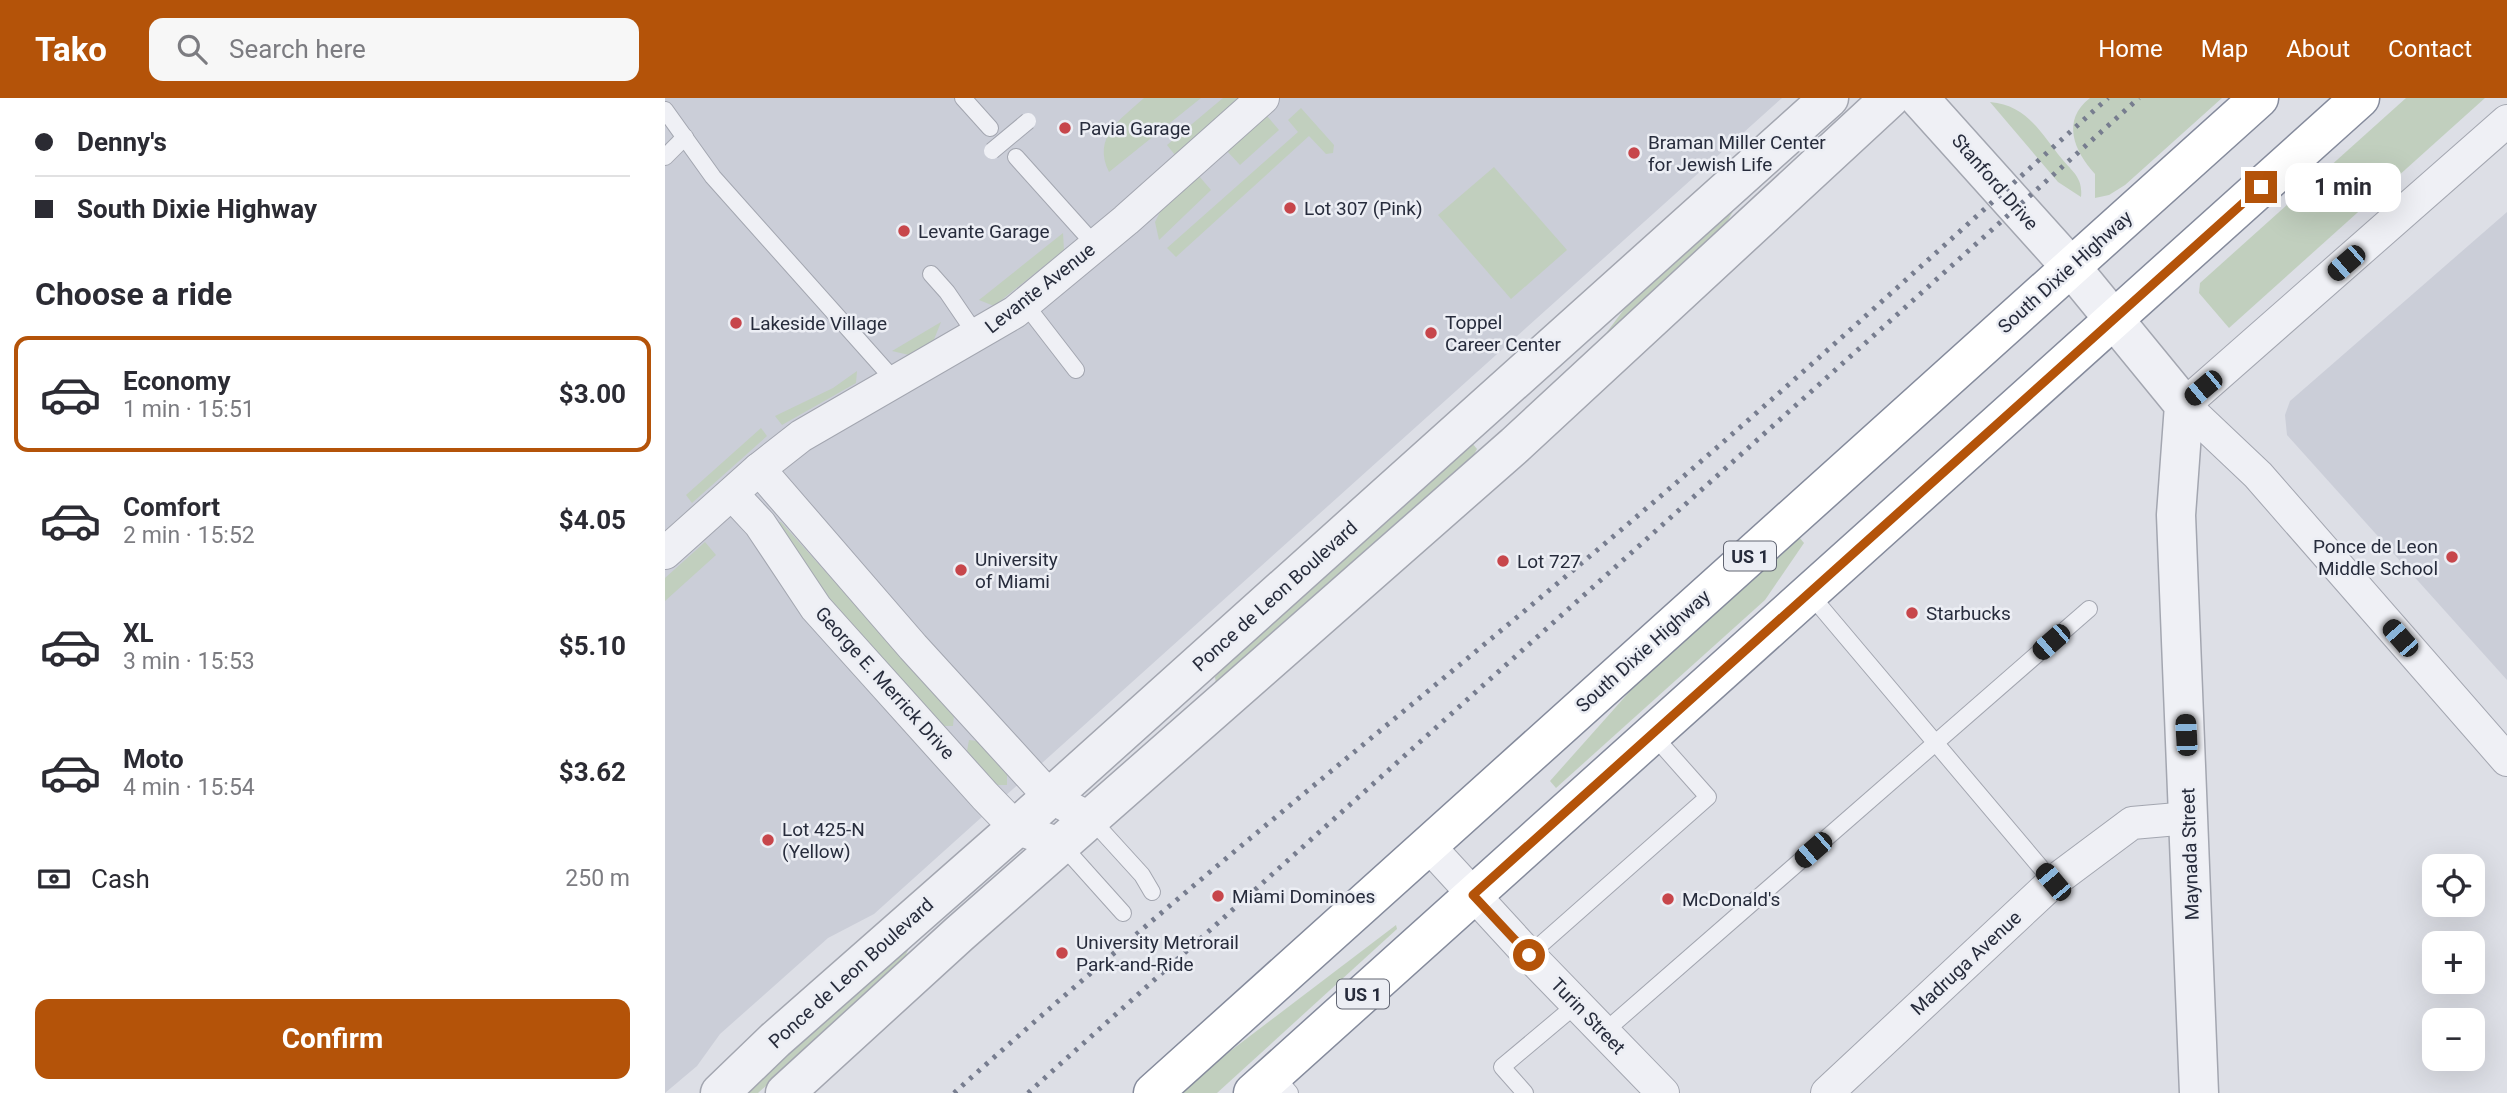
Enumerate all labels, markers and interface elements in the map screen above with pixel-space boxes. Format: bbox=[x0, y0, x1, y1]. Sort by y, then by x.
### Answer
search box bbox=[149, 18, 639, 81]
text: Tako bbox=[35, 30, 107, 69]
icon: search bbox=[173, 30, 211, 68]
text: Search here bbox=[229, 34, 366, 64]
text: Home bbox=[2098, 35, 2163, 63]
text: Map bbox=[2201, 35, 2248, 63]
text: About bbox=[2286, 35, 2350, 63]
text: Contact bbox=[2388, 35, 2472, 63]
place label: Pavia Garage bbox=[1079, 117, 1190, 140]
marker: Pavia Garage bbox=[1057, 120, 1073, 136]
text: Denny's bbox=[77, 127, 167, 157]
street label: Stanford Drive bbox=[1947, 129, 2043, 235]
place label: Braman Miller Center for Jewish Life bbox=[1648, 131, 1826, 176]
marker: Braman Miller Center for Jewish Life bbox=[1626, 145, 1642, 161]
callout: 1 min bbox=[2285, 162, 2401, 212]
route end bbox=[2245, 171, 2277, 203]
text: 1 min bbox=[2314, 174, 2372, 201]
text: South Dixie Highway bbox=[77, 194, 317, 224]
place label: Lot 307 (Pink) bbox=[1304, 197, 1423, 220]
marker: Lot 307 (Pink) bbox=[1282, 200, 1298, 216]
street label: South Dixie Highway bbox=[1993, 206, 2137, 338]
place label: Levante Garage bbox=[918, 220, 1050, 243]
marker: Levante Garage bbox=[896, 223, 912, 239]
street label: Levante Avenue bbox=[980, 238, 1100, 338]
car bbox=[2324, 241, 2369, 285]
text: Choose a ride bbox=[35, 275, 232, 313]
place label: Toppel Career Center bbox=[1445, 311, 1561, 356]
place label: Lakeside Village bbox=[750, 312, 887, 335]
marker: Lakeside Village bbox=[728, 315, 744, 331]
marker: Toppel Career Center bbox=[1423, 325, 1439, 341]
icon: car bbox=[39, 363, 102, 426]
text: Economy bbox=[123, 366, 230, 396]
car bbox=[2181, 366, 2226, 410]
text: $3.00 bbox=[559, 379, 626, 409]
text: 1 min · 15:51 bbox=[123, 396, 255, 423]
icon: car bbox=[39, 489, 102, 552]
text: Comfort bbox=[123, 492, 220, 522]
text: $4.05 bbox=[559, 505, 626, 535]
street label: Ponce de Leon Boulevard bbox=[1188, 516, 1362, 676]
text: 2 min · 15:52 bbox=[123, 522, 255, 549]
place label: Ponce de Leon Middle School bbox=[2313, 535, 2438, 580]
road number: US 1 bbox=[1724, 542, 1776, 570]
place label: University of Miami bbox=[975, 548, 1058, 593]
marker: Ponce de Leon Middle School bbox=[2444, 549, 2460, 565]
place label: Lot 727 bbox=[1517, 550, 1581, 573]
marker: Lot 727 bbox=[1495, 553, 1511, 569]
marker: University of Miami bbox=[953, 562, 969, 578]
street label: South Dixie Highway bbox=[1571, 585, 1715, 717]
street label: George E. Merrick Drive bbox=[810, 602, 960, 764]
place label: Starbucks bbox=[1926, 602, 2011, 625]
marker: Starbucks bbox=[1904, 605, 1920, 621]
icon: car bbox=[39, 615, 102, 678]
car bbox=[2379, 615, 2422, 661]
text: XL bbox=[123, 618, 154, 648]
car bbox=[2029, 620, 2074, 664]
text: $5.10 bbox=[559, 631, 626, 661]
text: 3 min · 15:53 bbox=[123, 648, 255, 675]
car bbox=[2175, 713, 2198, 757]
icon: car bbox=[39, 741, 102, 804]
text: Moto bbox=[123, 744, 184, 774]
text: $3.62 bbox=[559, 757, 626, 787]
text: 4 min · 15:54 bbox=[123, 774, 255, 801]
street label: Maynada Street bbox=[2176, 787, 2204, 921]
place label: Lot 425-N (Yellow) bbox=[782, 818, 865, 863]
car bbox=[1791, 828, 1836, 872]
marker: Lot 425-N (Yellow) bbox=[760, 832, 776, 848]
map controls bbox=[2422, 854, 2485, 1071]
button: locate bbox=[2422, 854, 2485, 917]
car bbox=[2032, 859, 2075, 905]
icon: cash bbox=[35, 860, 73, 898]
text: Cash bbox=[91, 864, 150, 894]
text: 250 m bbox=[565, 865, 630, 892]
place label: Miami Dominoes bbox=[1232, 885, 1375, 908]
marker: Miami Dominoes bbox=[1210, 888, 1226, 904]
place label: McDonald's bbox=[1682, 888, 1780, 911]
marker: McDonald's bbox=[1660, 891, 1676, 907]
street label: Ponce de Leon Boulevard bbox=[764, 893, 938, 1053]
street label: Madruga Avenue bbox=[1906, 906, 2026, 1020]
place label: University Metrorail Park-and-Ride bbox=[1076, 931, 1239, 976]
button: + bbox=[2422, 931, 2485, 994]
route start bbox=[1513, 939, 1545, 971]
marker: University Metrorail Park-and-Ride bbox=[1054, 945, 1070, 961]
street label: Turin Street bbox=[1546, 973, 1630, 1059]
road number: US 1 bbox=[1337, 980, 1389, 1009]
button: Confirm bbox=[35, 999, 630, 1079]
button: − bbox=[2422, 1008, 2485, 1071]

